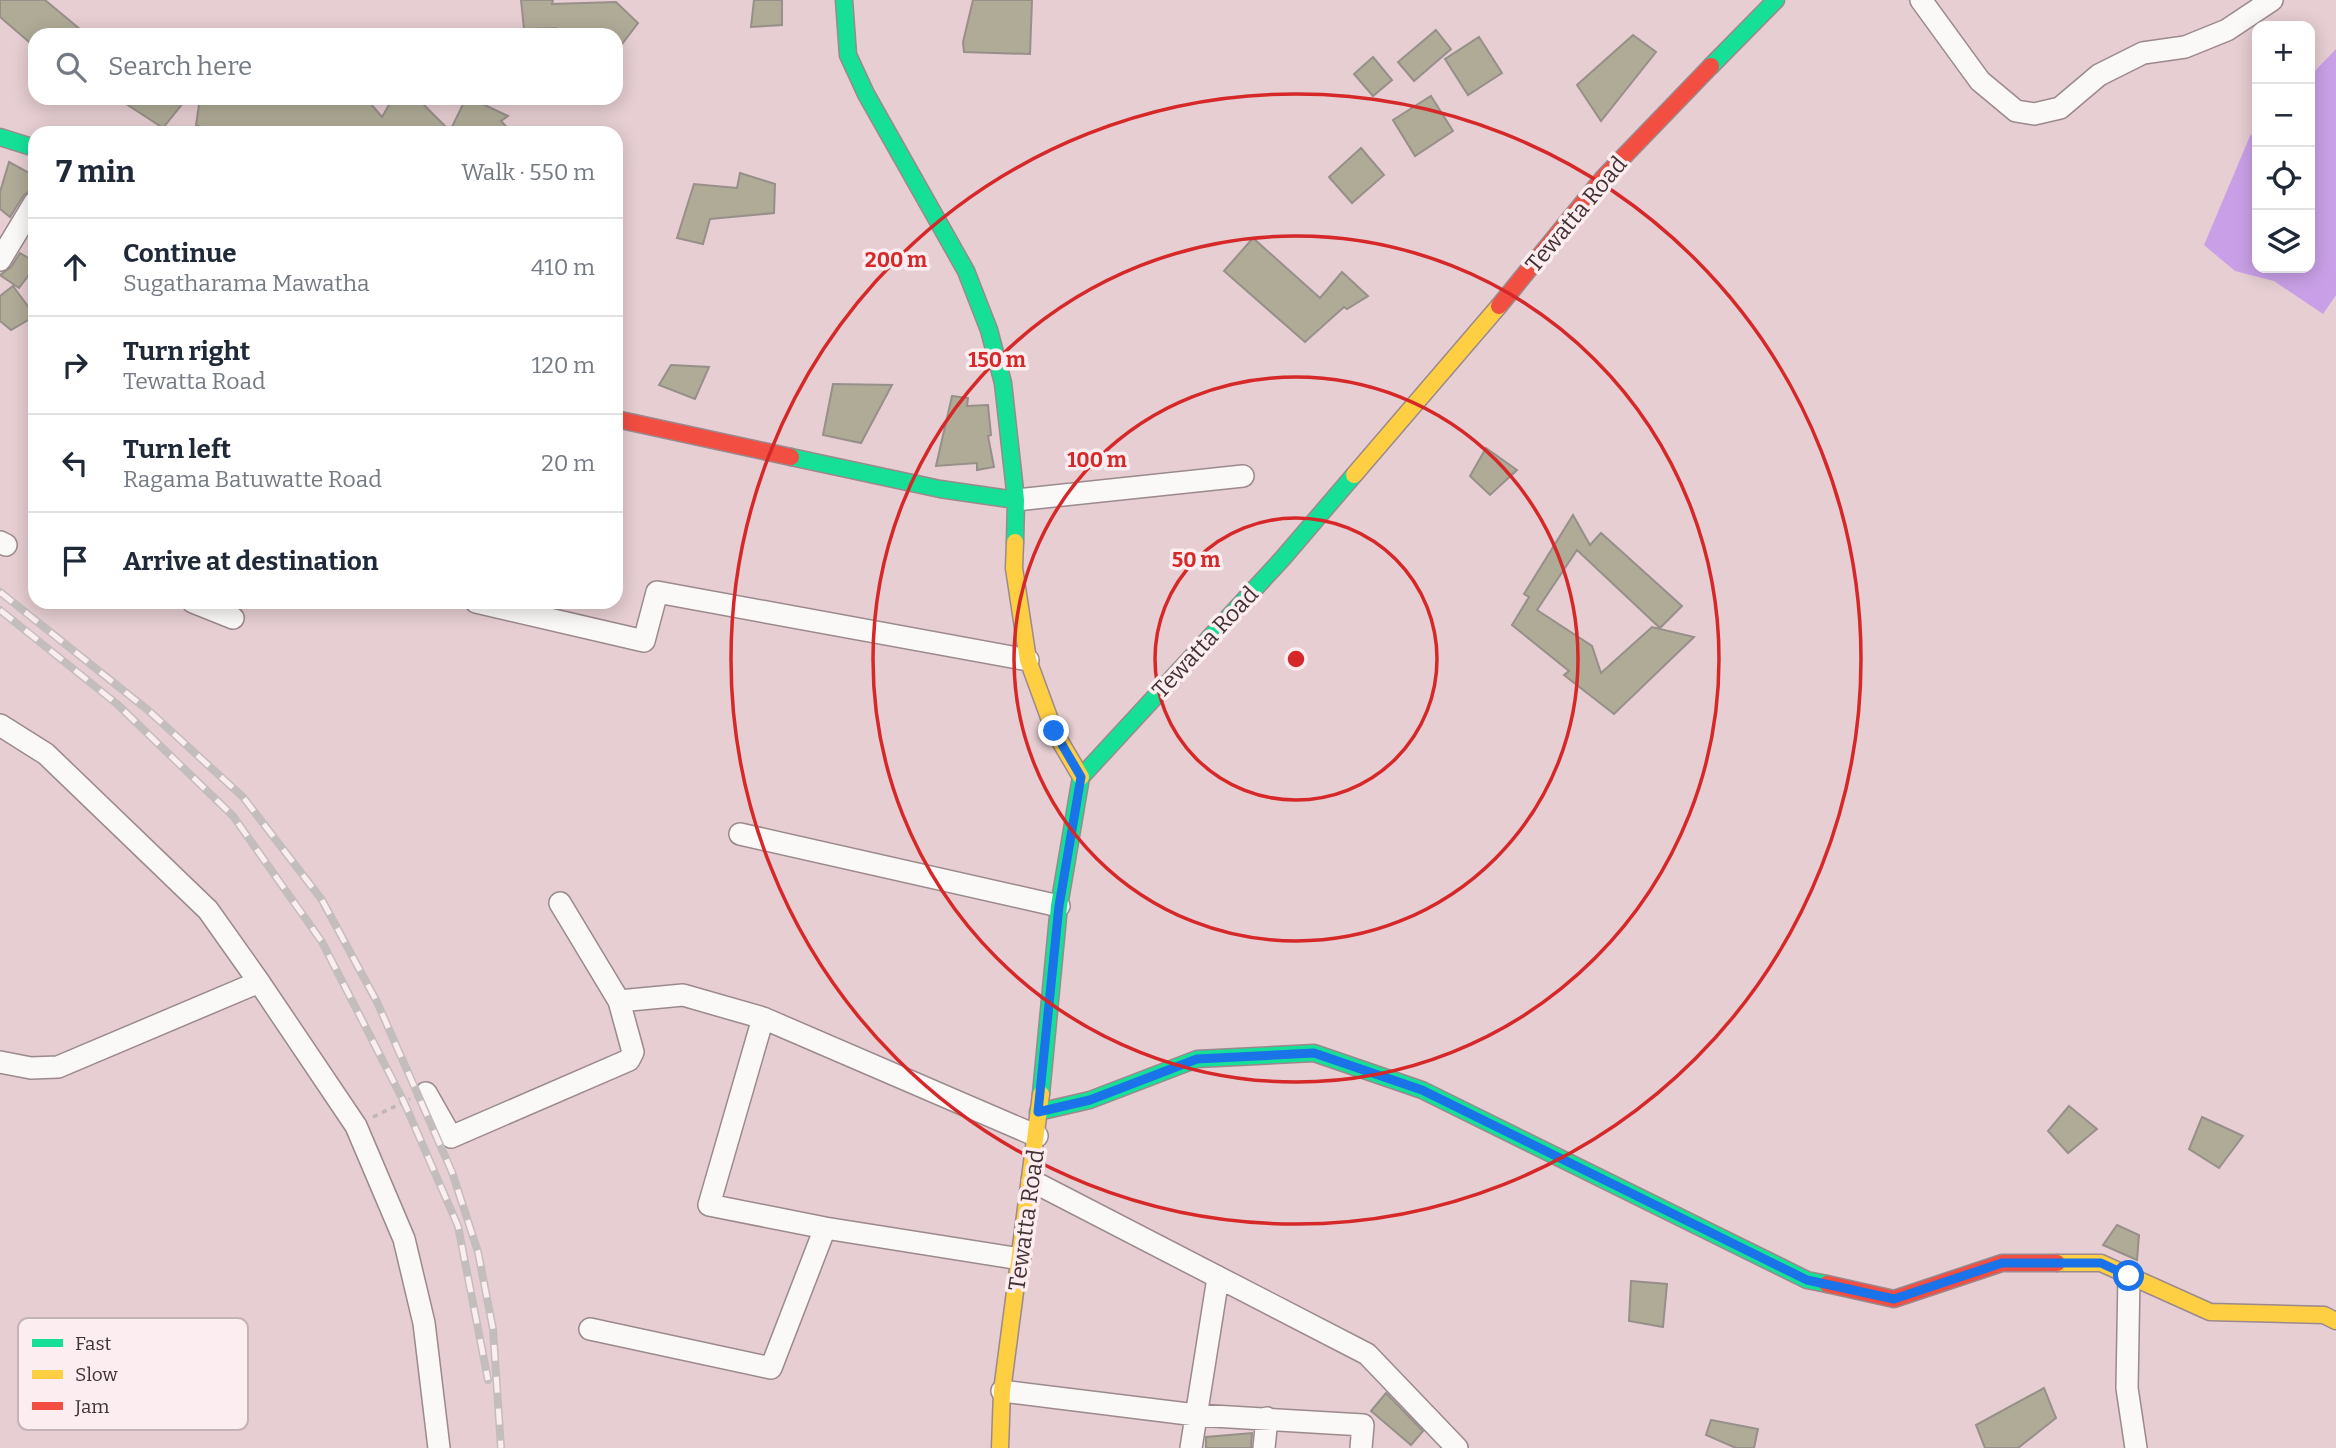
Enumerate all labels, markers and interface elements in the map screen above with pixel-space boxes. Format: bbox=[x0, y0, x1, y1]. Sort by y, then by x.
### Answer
map controls bbox=[2252, 21, 2315, 273]
button: + bbox=[2252, 21, 2315, 84]
search box bbox=[28, 28, 623, 105]
icon: search bbox=[52, 48, 90, 86]
text: Search here bbox=[108, 51, 252, 82]
button: − bbox=[2252, 84, 2315, 147]
button: locate bbox=[2252, 147, 2315, 210]
street label: Tewatta Road bbox=[1519, 150, 1633, 278]
text: 7 min bbox=[56, 154, 135, 190]
text: Walk · 550 m bbox=[461, 158, 595, 186]
button: layers bbox=[2252, 210, 2315, 273]
text: Continue bbox=[123, 238, 237, 269]
text: 200 m bbox=[865, 247, 927, 273]
icon: ahead bbox=[56, 248, 94, 286]
text: 410 m bbox=[531, 253, 595, 281]
text: Sugatharama Mawatha bbox=[123, 269, 370, 297]
text: Turn right bbox=[123, 336, 250, 367]
icon: right bbox=[56, 346, 94, 384]
text: 150 m bbox=[968, 347, 1026, 373]
text: 120 m bbox=[532, 351, 595, 379]
text: Tewatta Road bbox=[123, 367, 266, 395]
text: Turn left bbox=[123, 434, 231, 465]
icon: left bbox=[56, 444, 94, 482]
text: 100 m bbox=[1067, 447, 1127, 473]
text: 20 m bbox=[541, 449, 595, 477]
text: Ragama Batuwatte Road bbox=[123, 465, 382, 493]
icon: arrive bbox=[56, 542, 94, 580]
text: Arrive at destination bbox=[123, 546, 378, 577]
text: 50 m bbox=[1172, 547, 1220, 573]
street label: Tewatta Road bbox=[1146, 580, 1264, 704]
centre of rings bbox=[1284, 647, 1308, 671]
route end bbox=[1038, 715, 1069, 746]
street label: Tewatta Road bbox=[1002, 1147, 1050, 1293]
route start bbox=[2113, 1260, 2144, 1291]
legend bbox=[18, 1318, 248, 1430]
text: Fast bbox=[75, 1332, 112, 1355]
text: Slow bbox=[75, 1363, 118, 1386]
text: Jam bbox=[74, 1395, 109, 1418]

